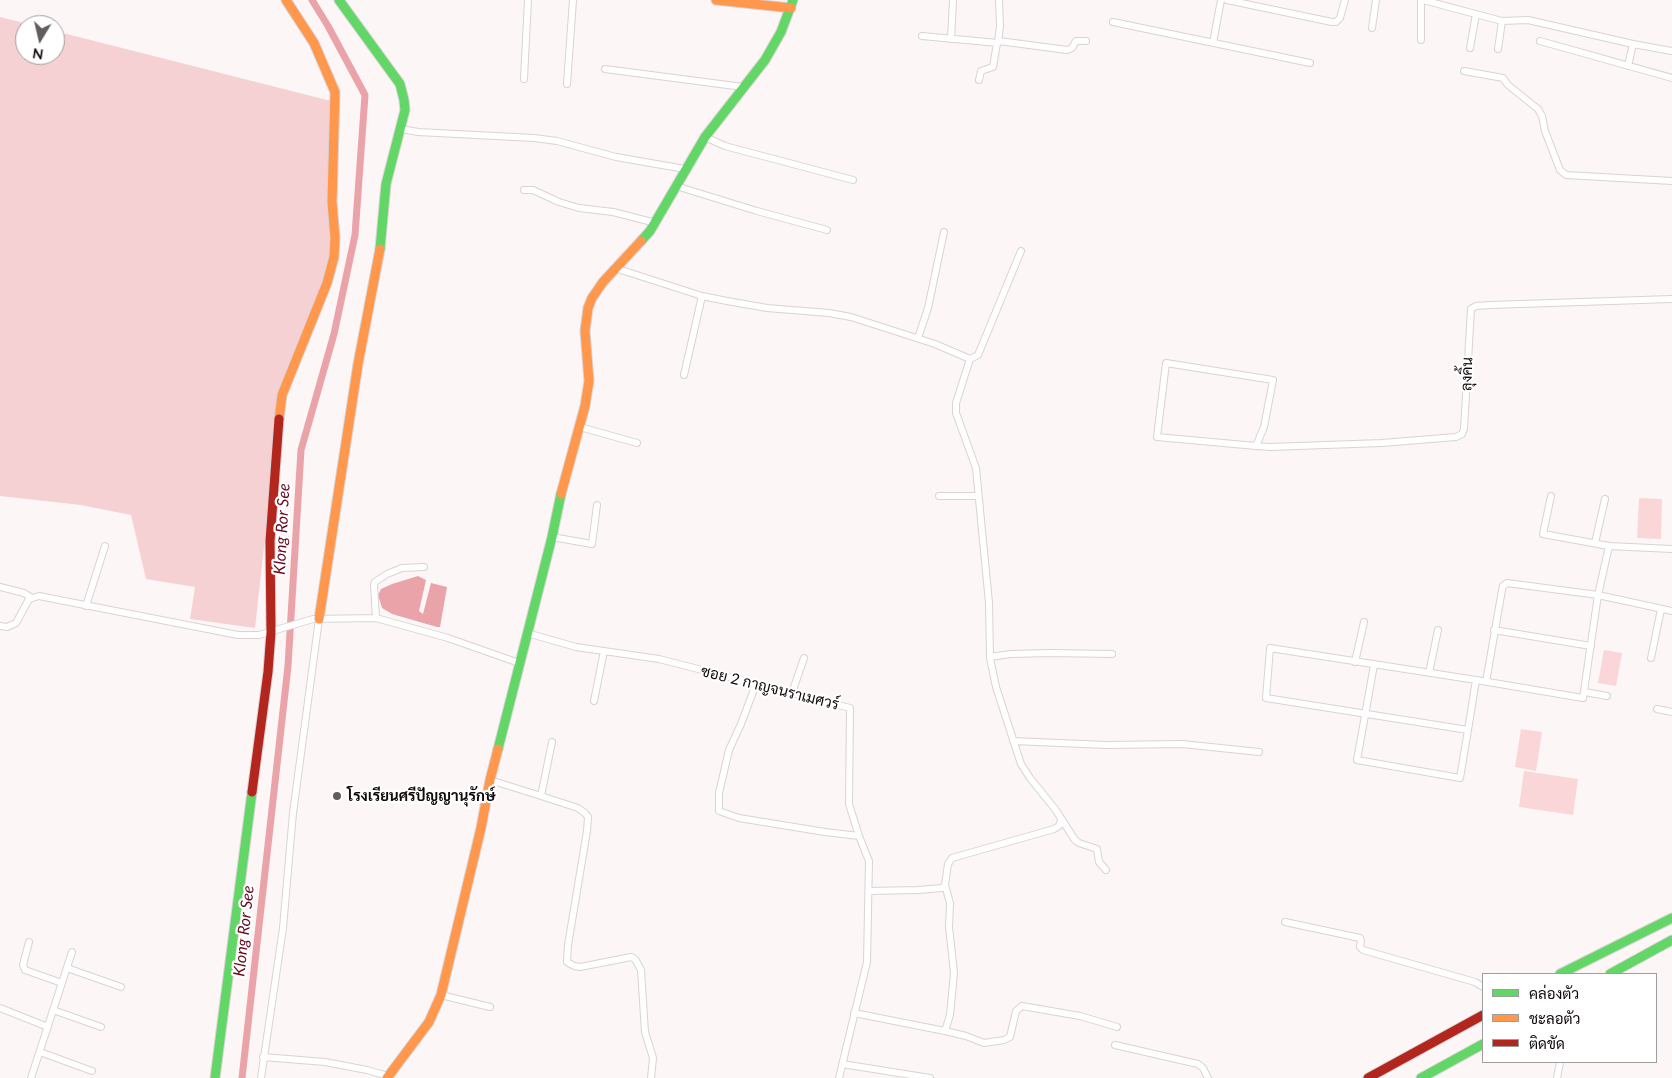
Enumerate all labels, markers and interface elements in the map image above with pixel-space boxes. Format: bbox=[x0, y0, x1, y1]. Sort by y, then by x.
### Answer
north arrow bbox=[15, 15, 65, 65]
text: N bbox=[31, 45, 44, 64]
street label: ลุงคิ้น bbox=[1457, 357, 1477, 391]
water label: Klong Ror See bbox=[270, 483, 294, 575]
street label: ซอย 2 กาญจนราเมศวร์ bbox=[699, 662, 841, 714]
place label: โรงเรียนศรีปัญญานุรักษ์ bbox=[347, 787, 496, 805]
marker: โรงเรียนศรีปัญญานุรักษ์ bbox=[331, 790, 343, 802]
water label: Klong Ror See bbox=[230, 885, 258, 977]
legend bbox=[1482, 973, 1657, 1063]
text: คล่องตัว bbox=[1529, 984, 1579, 1002]
text: ชะลอตัว bbox=[1529, 1009, 1580, 1027]
text: ติดขัด bbox=[1529, 1034, 1565, 1052]

